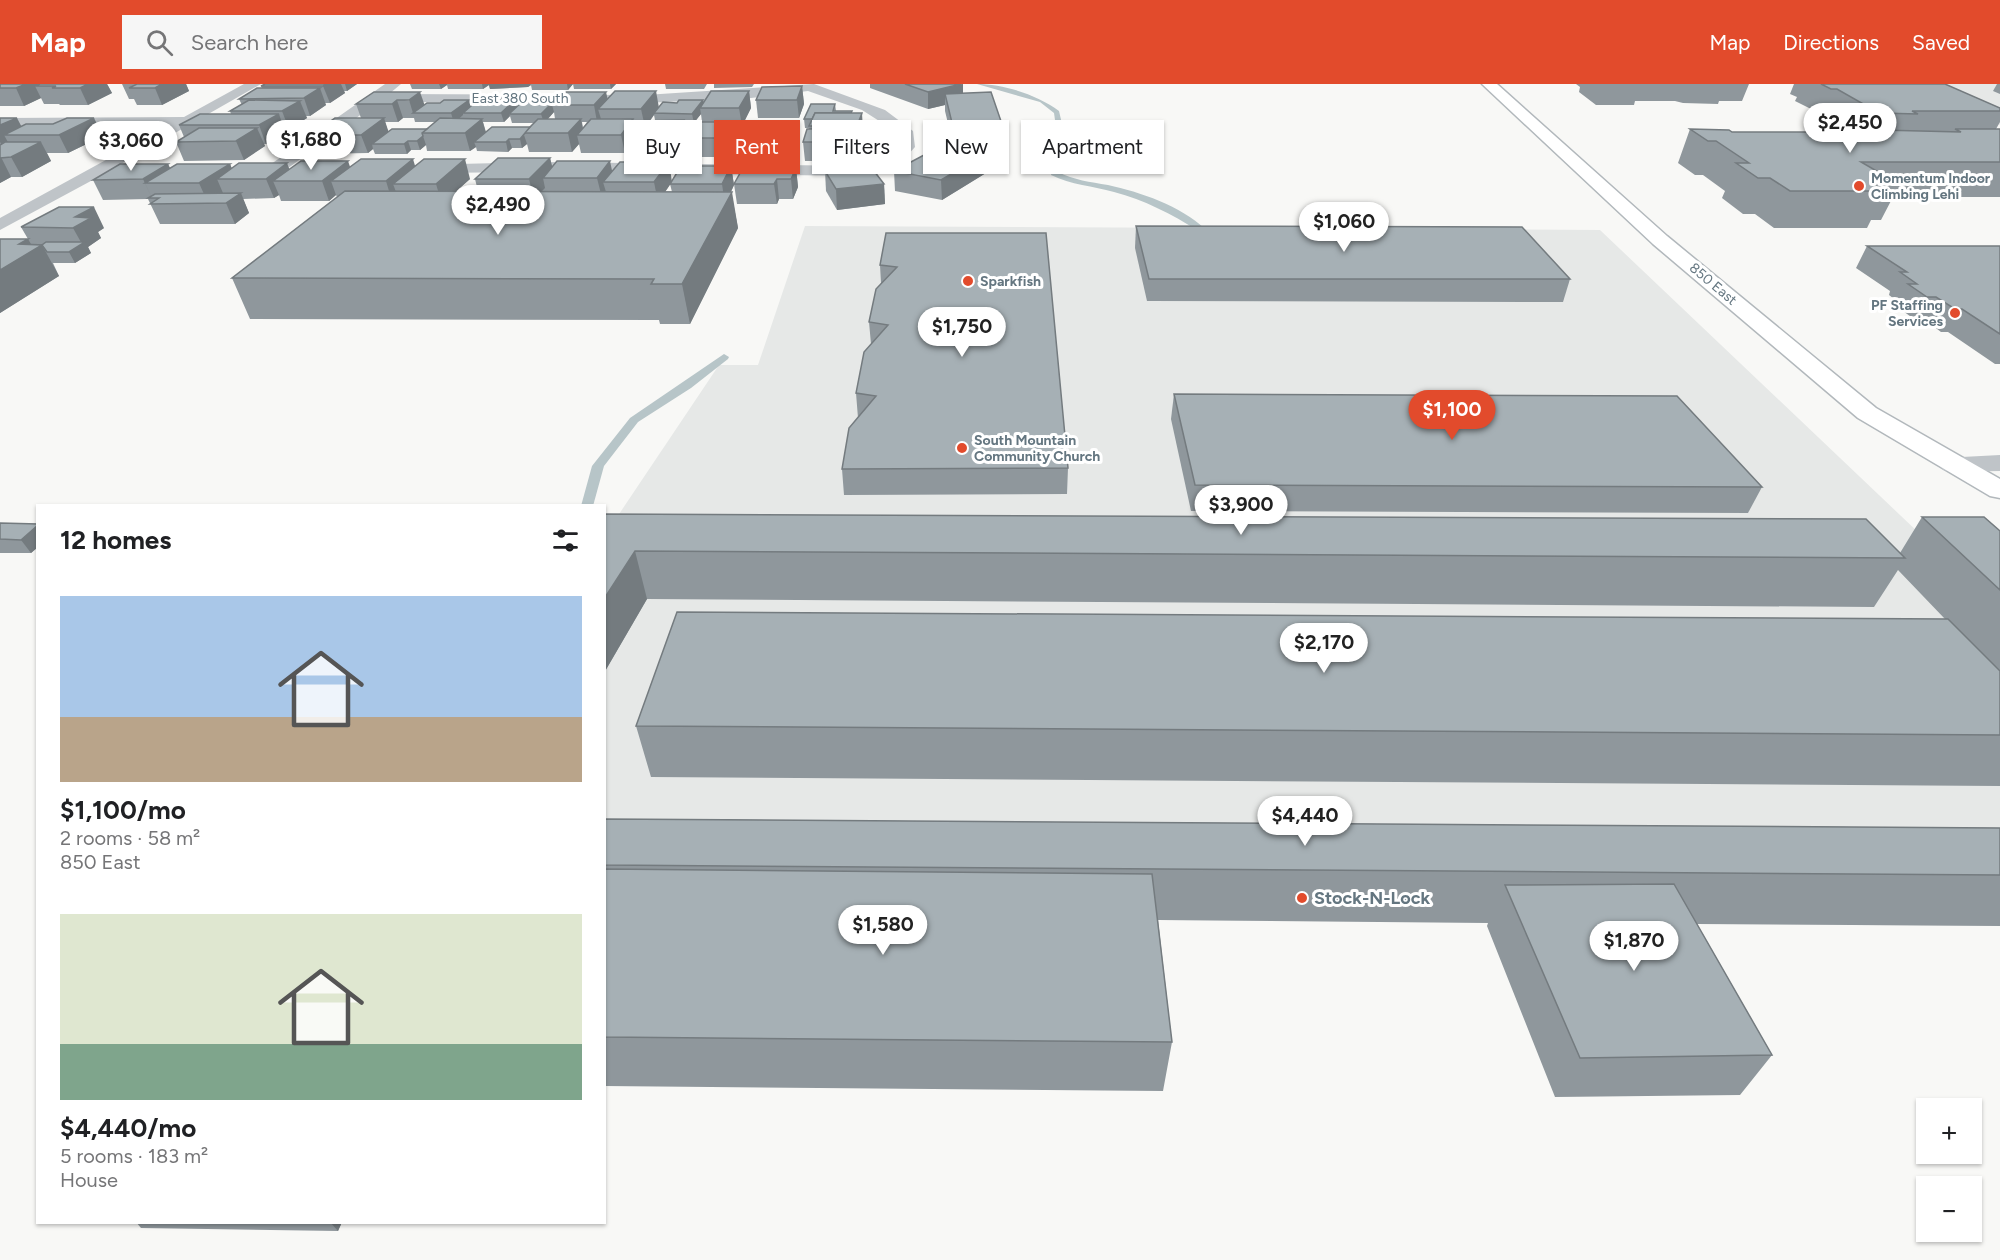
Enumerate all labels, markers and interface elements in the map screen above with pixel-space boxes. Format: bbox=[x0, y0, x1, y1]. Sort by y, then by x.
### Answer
search box bbox=[122, 15, 542, 69]
text: Map bbox=[30, 25, 86, 59]
icon: search bbox=[143, 26, 176, 59]
text: Search here bbox=[191, 29, 308, 56]
text: Map bbox=[1709, 30, 1750, 55]
text: Directions bbox=[1783, 30, 1879, 55]
text: Saved bbox=[1912, 30, 1970, 55]
street label: East 380 South bbox=[472, 90, 569, 107]
pin: $2,450 bbox=[1801, 103, 1899, 154]
text: $2,450 bbox=[1817, 110, 1883, 134]
pin: $1,680 bbox=[262, 120, 360, 171]
chip: Buy bbox=[624, 120, 702, 174]
chip: Rent bbox=[714, 120, 800, 174]
chip: Filters bbox=[812, 120, 911, 174]
chip: New bbox=[923, 120, 1009, 174]
chip: Apartment bbox=[1021, 120, 1164, 174]
pin: $3,060 bbox=[82, 121, 180, 172]
text: $1,680 bbox=[280, 127, 342, 151]
text: $3,060 bbox=[99, 128, 163, 152]
place label: Momentum Indoor Climbing Lehi bbox=[1871, 170, 1991, 203]
marker: Momentum Indoor Climbing Lehi bbox=[1852, 179, 1866, 193]
pin: $2,490 bbox=[449, 185, 547, 236]
text: $2,490 bbox=[465, 192, 531, 216]
pin: $1,060 bbox=[1295, 202, 1393, 253]
text: $1,060 bbox=[1313, 209, 1375, 233]
street label: 850 East bbox=[1686, 259, 1740, 309]
place label: Sparkfish bbox=[980, 273, 1041, 290]
marker: Sparkfish bbox=[961, 274, 975, 288]
place label: PF Staffing Services bbox=[1871, 297, 1943, 330]
marker: PF Staffing Services bbox=[1948, 306, 1962, 320]
pin: $1,750 bbox=[913, 307, 1011, 358]
text: $1,750 bbox=[932, 314, 992, 338]
pin: $1,100 bbox=[1403, 390, 1501, 441]
text: $1,100 bbox=[1422, 397, 1482, 421]
place label: South Mountain Community Church bbox=[974, 432, 1100, 465]
marker: South Mountain Community Church bbox=[955, 441, 969, 455]
pin: $3,900 bbox=[1192, 485, 1290, 536]
text: $3,900 bbox=[1209, 492, 1273, 516]
text: 12 homes bbox=[60, 524, 171, 556]
icon: filters bbox=[549, 524, 582, 557]
pin: $2,170 bbox=[1275, 623, 1373, 674]
text: $2,170 bbox=[1294, 630, 1354, 654]
icon: home bbox=[267, 635, 375, 743]
text: $1,100/mo bbox=[60, 794, 186, 826]
pin: $4,440 bbox=[1256, 796, 1354, 847]
text: $4,440 bbox=[1271, 803, 1339, 827]
text: 2 rooms · 58 m² bbox=[60, 826, 200, 850]
text: 850 East bbox=[60, 850, 140, 874]
place label: Stock-N-Lock bbox=[1314, 887, 1431, 909]
marker: Stock-N-Lock bbox=[1295, 891, 1309, 905]
pin: $1,580 bbox=[834, 905, 932, 956]
text: $1,580 bbox=[852, 912, 914, 936]
pin: $1,870 bbox=[1585, 921, 1683, 972]
text: $1,870 bbox=[1604, 928, 1664, 952]
icon: home bbox=[267, 953, 375, 1061]
map controls bbox=[1916, 1098, 1982, 1242]
button: + bbox=[1916, 1098, 1982, 1164]
text: $4,440/mo bbox=[60, 1112, 196, 1144]
text: 5 rooms · 183 m² bbox=[60, 1144, 208, 1168]
text: House bbox=[60, 1168, 118, 1192]
button: − bbox=[1916, 1176, 1982, 1242]

